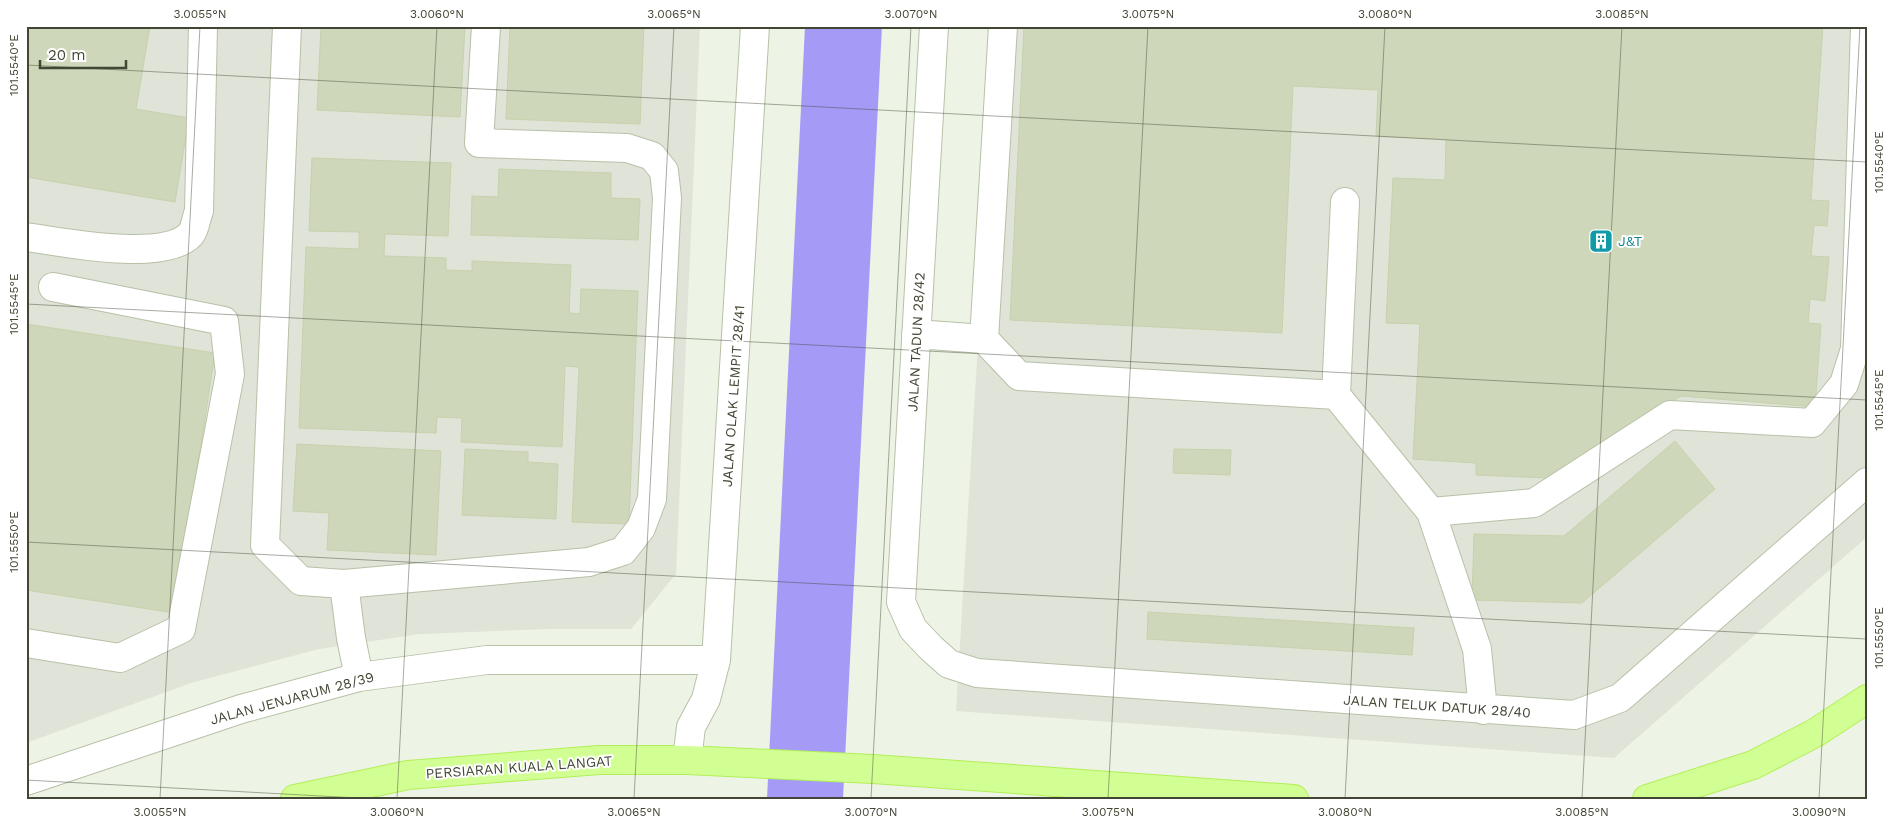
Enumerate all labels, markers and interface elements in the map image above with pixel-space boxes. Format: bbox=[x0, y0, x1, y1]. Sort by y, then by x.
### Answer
text: 3.0055°N bbox=[173, 7, 227, 21]
text: 3.0060°N bbox=[410, 7, 464, 21]
text: 3.0065°N bbox=[647, 7, 701, 21]
text: 3.0070°N bbox=[885, 7, 937, 21]
text: 3.0075°N bbox=[1122, 7, 1174, 21]
text: 3.0080°N bbox=[1358, 7, 1412, 21]
text: 3.0085°N bbox=[1595, 7, 1649, 21]
text: 101.5540°E bbox=[7, 34, 21, 96]
scale bar bbox=[40, 38, 126, 70]
text: 20 m bbox=[48, 46, 86, 64]
text: 101.5540°E bbox=[1872, 131, 1886, 193]
building icon: J&T bbox=[1588, 228, 1614, 254]
place label: J&T bbox=[1618, 233, 1643, 249]
street label: JALAN TADUN 28/42 bbox=[904, 272, 928, 412]
text: 101.5545°E bbox=[7, 273, 21, 335]
street label: JALAN OLAK LEMPIT 28/41 bbox=[719, 305, 747, 487]
text: 101.5545°E bbox=[1872, 369, 1886, 431]
text: 101.5550°E bbox=[7, 511, 21, 573]
text: 101.5550°E bbox=[1872, 607, 1886, 669]
street label: JALAN JENJARUM 28/39 bbox=[208, 668, 376, 728]
street label: JALAN TELUK DATUK 28/40 bbox=[1343, 691, 1531, 721]
street label: PERSIARAN KUALA LANGAT bbox=[425, 752, 613, 782]
text: 3.0055°N bbox=[133, 805, 187, 819]
text: 3.0060°N bbox=[370, 805, 424, 819]
text: 3.0065°N bbox=[607, 805, 661, 819]
text: 3.0070°N bbox=[845, 805, 897, 819]
text: 3.0075°N bbox=[1082, 805, 1134, 819]
text: 3.0080°N bbox=[1318, 805, 1372, 819]
text: 3.0085°N bbox=[1555, 805, 1609, 819]
text: 3.0090°N bbox=[1792, 805, 1846, 819]

